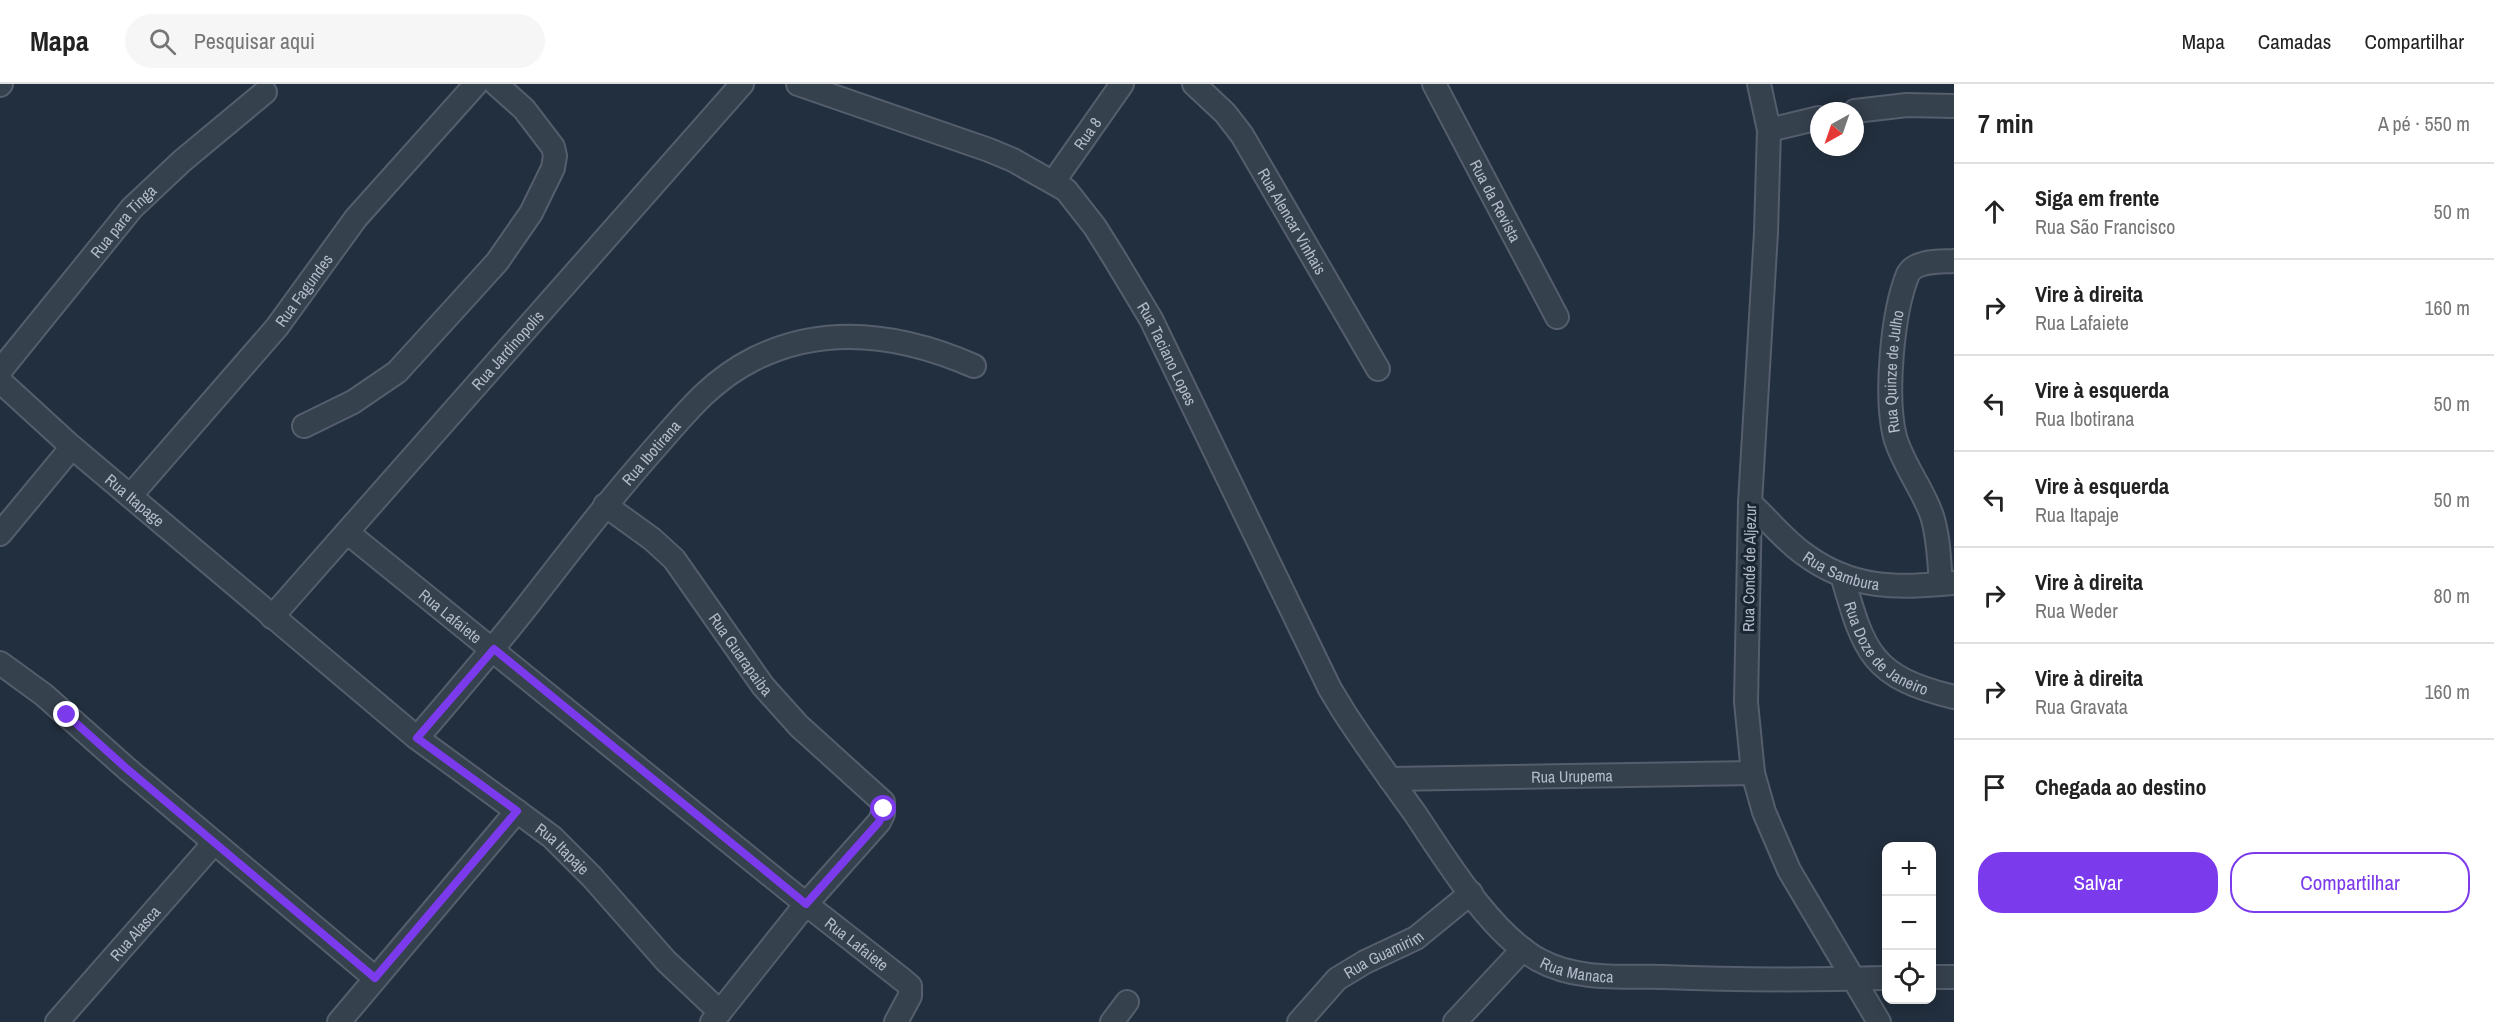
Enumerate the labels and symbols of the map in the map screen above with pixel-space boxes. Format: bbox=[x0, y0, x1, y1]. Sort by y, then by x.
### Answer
north arrow bbox=[1810, 102, 1864, 156]
street label: Rua 8 bbox=[1068, 113, 1106, 154]
street label: Rua da Revista bbox=[1465, 156, 1527, 247]
street label: Rua Alencar Vinhais bbox=[1253, 164, 1332, 278]
street label: Rua para Tinga bbox=[85, 179, 162, 262]
street label: Rua Fagundes bbox=[270, 249, 338, 331]
street label: Rua Taciano Lopes bbox=[1132, 298, 1202, 409]
street label: Rua Jardinopolis bbox=[466, 305, 549, 394]
street label: Rua Quinze de Julho bbox=[1879, 308, 1909, 435]
street label: Rua Ibotirana bbox=[616, 415, 686, 490]
street label: Rua Itapage bbox=[100, 469, 169, 532]
street label: Rua Condé de Aljezur bbox=[1737, 503, 1761, 632]
street label: Rua Sambura bbox=[1799, 546, 1882, 595]
street label: Rua Lafaiete bbox=[414, 584, 487, 648]
street label: Rua Doze de Janeiro bbox=[1839, 599, 1931, 700]
street label: Rua Guarapaiba bbox=[704, 608, 778, 701]
route end bbox=[53, 701, 79, 727]
street label: Rua Urupema bbox=[1531, 764, 1614, 788]
route start bbox=[870, 795, 896, 821]
street label: Rua Itapaje bbox=[531, 817, 595, 880]
street label: Rua Alasca bbox=[105, 901, 165, 966]
street label: Rua Lafaiete bbox=[820, 912, 893, 976]
street label: Rua Guamirim bbox=[1339, 925, 1428, 983]
street label: Rua Manaca bbox=[1537, 951, 1615, 988]

